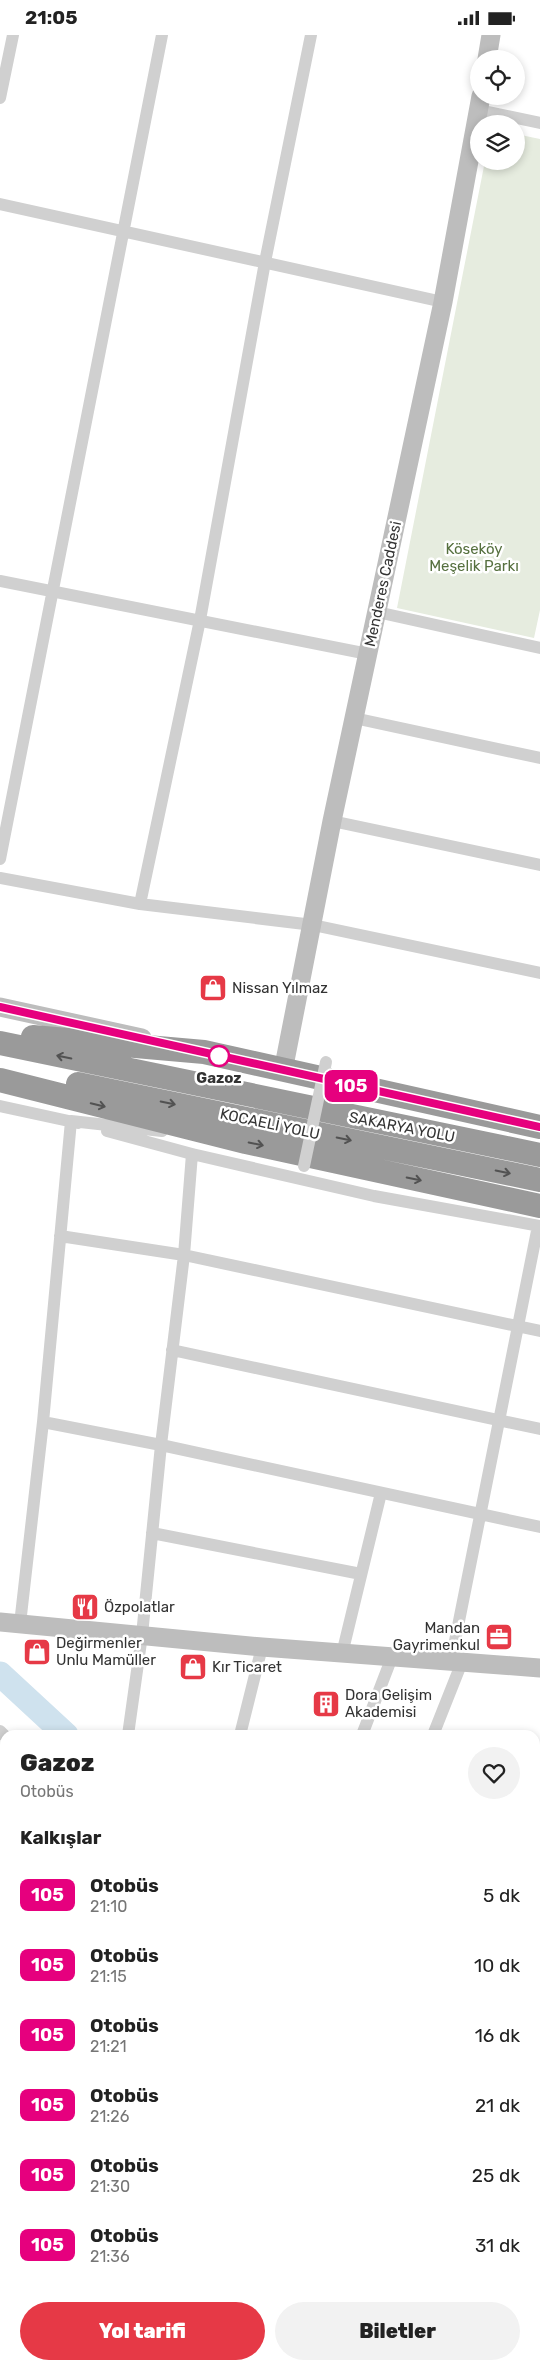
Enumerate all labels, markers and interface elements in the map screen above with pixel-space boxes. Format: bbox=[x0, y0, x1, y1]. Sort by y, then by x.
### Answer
text: 21:05 bbox=[25, 6, 78, 29]
map controls bbox=[470, 50, 525, 170]
button: locate bbox=[470, 50, 525, 105]
button: layers bbox=[470, 115, 525, 170]
street label: Menderes Caddesi bbox=[361, 520, 405, 648]
park label: Köseköy Meşelik Parkı bbox=[429, 540, 519, 575]
shop icon: Nissan Yılmaz bbox=[198, 973, 228, 1003]
place label: Nissan Yılmaz bbox=[232, 979, 328, 997]
marker: Gazoz bbox=[208, 1045, 230, 1067]
one-way arrow bbox=[56, 1051, 72, 1061]
place label: Gazoz bbox=[196, 1069, 242, 1087]
line badge: 105 bbox=[322, 1070, 380, 1102]
text: 105 bbox=[335, 1075, 367, 1097]
one-way arrow bbox=[159, 1099, 175, 1108]
one-way arrow bbox=[90, 1101, 106, 1110]
street label: KOCAELİ YOLU bbox=[218, 1105, 322, 1143]
street label: SAKARYA YOLU bbox=[348, 1108, 456, 1146]
one-way arrow bbox=[336, 1135, 352, 1144]
one-way arrow bbox=[247, 1140, 263, 1149]
one-way arrow bbox=[495, 1168, 511, 1177]
one-way arrow bbox=[406, 1175, 422, 1184]
restaurant icon: Özpolatlar bbox=[70, 1592, 100, 1622]
place label: Özpolatlar bbox=[104, 1598, 175, 1616]
place label: Mandan Gayrimenkul bbox=[393, 1619, 480, 1654]
office icon: Mandan Gayrimenkul bbox=[484, 1622, 514, 1652]
place label: Değirmenler Unlu Mamüller bbox=[56, 1634, 156, 1669]
shop icon: Değirmenler Unlu Mamüller bbox=[22, 1637, 52, 1667]
shop icon: Kır Ticaret bbox=[178, 1652, 208, 1682]
place label: Kır Ticaret bbox=[212, 1658, 282, 1676]
place label: Dora Gelişim Akademisi bbox=[345, 1686, 432, 1721]
building icon: Dora Gelişim Akademisi bbox=[311, 1689, 341, 1719]
button: heart bbox=[468, 1747, 520, 1799]
text: Gazoz bbox=[20, 1749, 94, 1777]
text: Otobüs bbox=[20, 1782, 74, 1801]
text: Kalkışlar bbox=[20, 1826, 101, 1849]
text: Otobüs bbox=[90, 1874, 159, 1897]
text: 105 bbox=[31, 1884, 64, 1906]
text: 5 dk bbox=[483, 1884, 520, 1907]
text: 21:10 bbox=[90, 1897, 127, 1916]
text: Otobüs bbox=[90, 1944, 159, 1967]
text: 105 bbox=[31, 1954, 64, 1976]
text: 10 dk bbox=[474, 1954, 520, 1977]
text: 21:15 bbox=[90, 1967, 127, 1986]
text: Otobüs bbox=[90, 2014, 159, 2037]
text: 105 bbox=[31, 2024, 64, 2046]
text: 16 dk bbox=[475, 2024, 520, 2047]
text: 21:21 bbox=[90, 2037, 127, 2056]
text: Otobüs bbox=[90, 2084, 159, 2107]
text: 105 bbox=[31, 2094, 64, 2116]
text: 21 dk bbox=[475, 2094, 520, 2117]
text: 21:26 bbox=[90, 2107, 129, 2126]
text: Otobüs bbox=[90, 2154, 159, 2177]
text: 105 bbox=[31, 2164, 64, 2186]
text: 25 dk bbox=[472, 2164, 520, 2187]
text: 21:30 bbox=[90, 2177, 130, 2196]
text: Otobüs bbox=[90, 2224, 159, 2247]
text: 105 bbox=[31, 2234, 64, 2256]
text: 31 dk bbox=[475, 2234, 520, 2257]
text: 21:36 bbox=[90, 2247, 130, 2266]
button: Yol tarifi bbox=[20, 2302, 265, 2360]
button: Biletler bbox=[275, 2302, 520, 2360]

